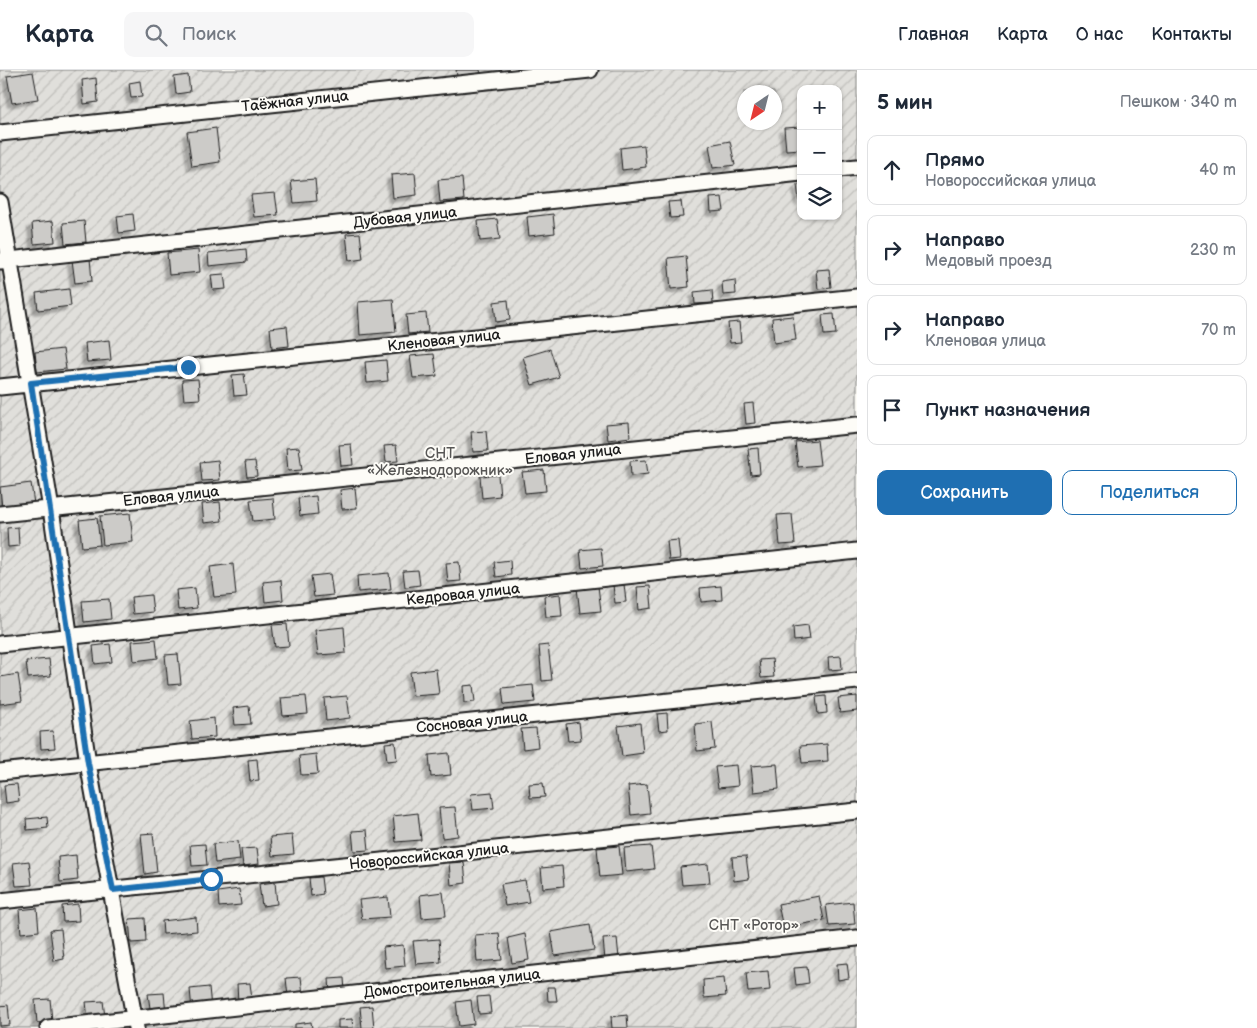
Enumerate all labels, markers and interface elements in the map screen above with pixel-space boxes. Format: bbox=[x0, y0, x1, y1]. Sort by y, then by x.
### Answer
search box bbox=[124, 12, 474, 57]
text: Карта bbox=[25, 20, 94, 49]
icon: search bbox=[142, 21, 170, 49]
text: Поиск bbox=[182, 23, 236, 46]
text: Главная bbox=[898, 24, 969, 45]
text: Карта bbox=[997, 24, 1048, 45]
text: О нас bbox=[1076, 24, 1123, 45]
text: Контакты bbox=[1151, 24, 1232, 45]
north arrow bbox=[737, 85, 782, 130]
map controls bbox=[797, 85, 842, 220]
button: + bbox=[797, 85, 842, 130]
street label: Таёжная улица bbox=[241, 86, 350, 117]
text: 5 мин bbox=[877, 90, 933, 115]
text: Пешком · 340 m bbox=[1120, 93, 1237, 112]
button: − bbox=[797, 130, 842, 175]
text: Прямо bbox=[925, 149, 985, 172]
icon: ahead bbox=[878, 156, 906, 184]
text: 40 m bbox=[1199, 161, 1236, 180]
text: Новороссийская улица bbox=[925, 172, 1096, 191]
button: layers bbox=[797, 175, 842, 220]
street label: Дубовая улица bbox=[352, 203, 458, 232]
text: Направо bbox=[925, 229, 1005, 252]
icon: right bbox=[878, 236, 906, 264]
text: 230 m bbox=[1190, 241, 1236, 260]
text: Медовый проезд bbox=[925, 252, 1052, 271]
text: Направо bbox=[925, 309, 1005, 332]
icon: right bbox=[878, 316, 906, 344]
text: 70 m bbox=[1201, 321, 1236, 340]
street label: Кленовая улица bbox=[387, 325, 502, 356]
text: Кленовая улица bbox=[925, 332, 1046, 351]
route end bbox=[177, 356, 200, 379]
icon: arrive bbox=[878, 396, 906, 424]
text: Пункт назначения bbox=[925, 399, 1090, 422]
street label: Еловая улица bbox=[524, 440, 622, 469]
park label: СНТ «Железнодорожник» bbox=[367, 444, 513, 480]
button: Сохранить bbox=[877, 470, 1052, 515]
button: Поделиться bbox=[1062, 470, 1237, 515]
street label: Еловая улица bbox=[122, 482, 220, 511]
street label: Кедровая улица bbox=[405, 579, 521, 610]
street label: Сосновая улица bbox=[415, 707, 529, 738]
street label: Новороссийская улица bbox=[348, 839, 510, 874]
route start bbox=[200, 868, 223, 891]
park label: СНТ «Ротор» bbox=[709, 916, 799, 935]
street label: Домостроительная улица bbox=[363, 965, 542, 1002]

